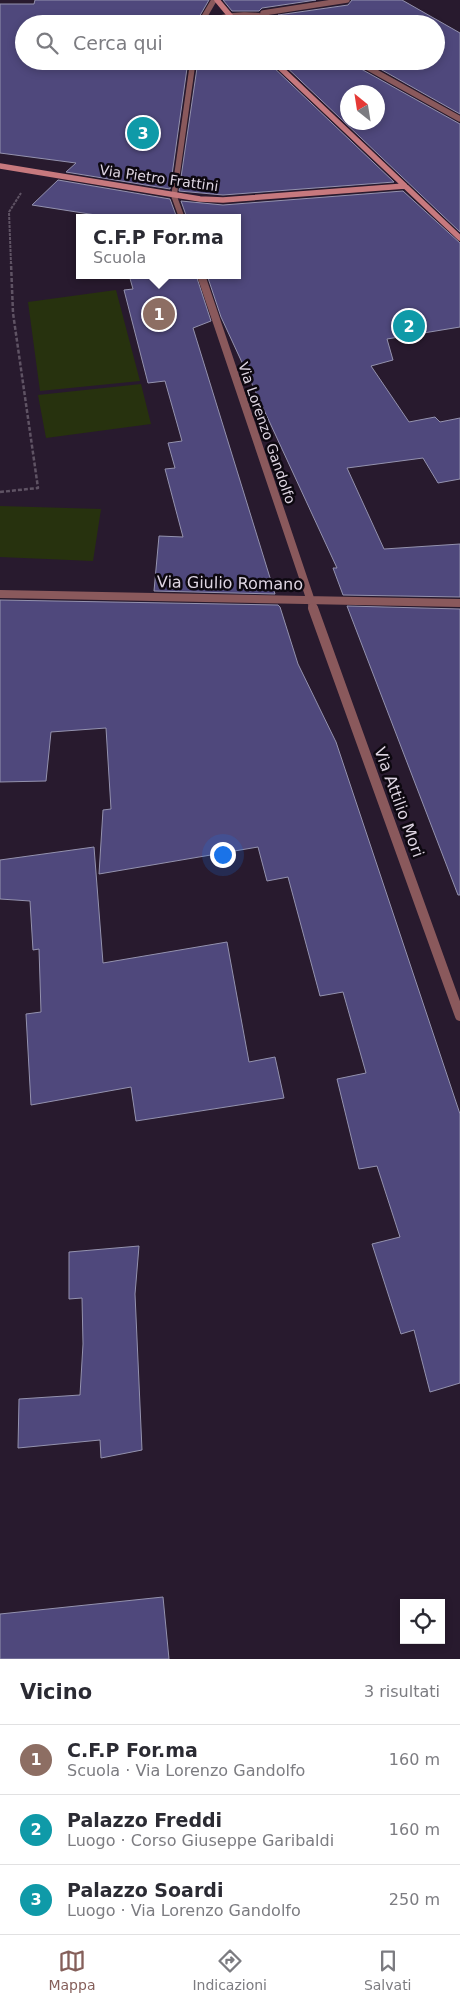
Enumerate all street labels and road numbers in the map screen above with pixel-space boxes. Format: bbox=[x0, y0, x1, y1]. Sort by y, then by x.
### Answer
street label: Via Pietro Frattini bbox=[99, 162, 219, 194]
street label: Via Lorenzo Gandolfo bbox=[235, 360, 299, 506]
street label: Via Giulio Romano bbox=[157, 572, 303, 594]
street label: Via Attilio Mori bbox=[370, 744, 428, 860]

